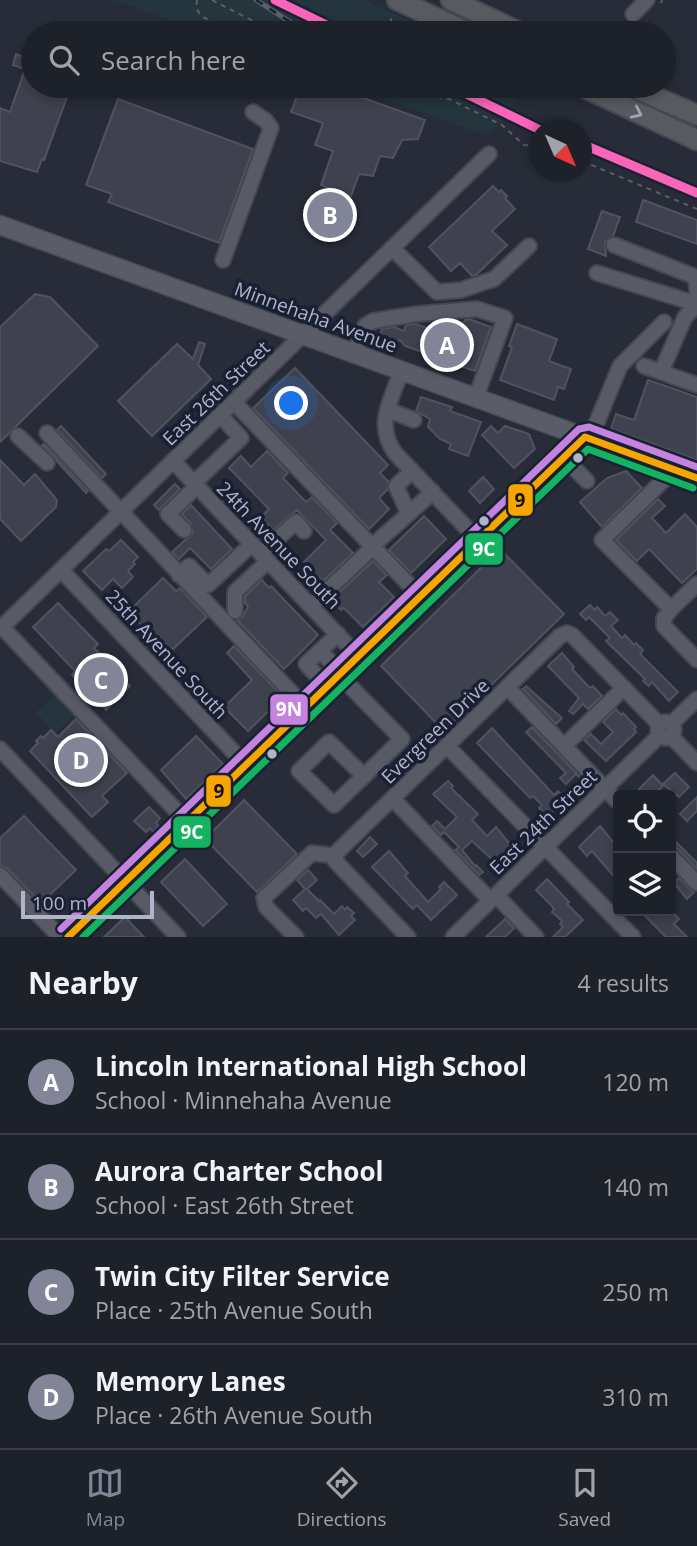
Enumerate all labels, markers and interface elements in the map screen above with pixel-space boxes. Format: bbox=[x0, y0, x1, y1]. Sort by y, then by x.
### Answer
search box bbox=[21, 21, 676, 98]
icon: search bbox=[45, 41, 83, 79]
text: Search here bbox=[101, 42, 246, 78]
one-way arrow bbox=[630, 105, 643, 119]
north arrow bbox=[529, 119, 592, 182]
pin: B bbox=[307, 189, 353, 241]
street label: Minnehaha Avenue bbox=[231, 275, 401, 359]
pin: A bbox=[424, 319, 470, 371]
street label: East 26th Street bbox=[157, 335, 276, 451]
your location bbox=[274, 386, 308, 420]
unlabelled marker bbox=[571, 451, 585, 465]
street label: 24th Avenue South bbox=[211, 476, 347, 614]
line badge: 9 bbox=[507, 483, 534, 517]
text: 9 bbox=[515, 487, 526, 513]
unlabelled marker bbox=[477, 514, 491, 528]
line badge: 9C bbox=[464, 532, 504, 566]
text: 9C bbox=[473, 536, 495, 562]
street label: 25th Avenue South bbox=[100, 584, 234, 724]
pin: C bbox=[78, 654, 124, 706]
street label: Evergreen Drive bbox=[375, 673, 495, 789]
line badge: 9N bbox=[269, 693, 309, 726]
text: 9N bbox=[276, 696, 302, 722]
pin: D bbox=[58, 734, 104, 786]
unlabelled marker bbox=[265, 747, 279, 761]
street label: East 24th Street bbox=[484, 764, 603, 880]
line badge: 9 bbox=[205, 774, 232, 808]
text: 9 bbox=[214, 778, 225, 804]
map controls bbox=[613, 790, 676, 916]
button: locate bbox=[613, 790, 676, 853]
line badge: 9C bbox=[172, 815, 212, 849]
text: 9C bbox=[181, 819, 203, 845]
button: layers bbox=[613, 853, 676, 916]
scale bar bbox=[21, 888, 154, 920]
text: 100 m bbox=[32, 890, 87, 916]
text: Nearby bbox=[28, 962, 138, 1003]
text: 4 results bbox=[578, 967, 669, 999]
text: Lincoln International High School bbox=[95, 1048, 527, 1084]
text: A bbox=[43, 1066, 59, 1098]
text: 120 m bbox=[602, 1066, 669, 1098]
text: School · Minnehaha Avenue bbox=[95, 1084, 392, 1116]
text: Aurora Charter School bbox=[95, 1153, 383, 1189]
text: B bbox=[43, 1171, 59, 1203]
text: 140 m bbox=[602, 1171, 669, 1203]
text: School · East 26th Street bbox=[95, 1189, 354, 1221]
text: Twin City Filter Service bbox=[95, 1258, 390, 1294]
text: C bbox=[44, 1276, 58, 1308]
text: 250 m bbox=[602, 1276, 669, 1308]
text: Place · 25th Avenue South bbox=[95, 1294, 373, 1326]
text: Memory Lanes bbox=[95, 1363, 286, 1399]
text: D bbox=[42, 1381, 60, 1413]
text: 310 m bbox=[602, 1381, 669, 1413]
text: Place · 26th Avenue South bbox=[95, 1399, 373, 1431]
tab: Map bbox=[86, 1464, 125, 1532]
tab: Directions bbox=[297, 1464, 387, 1532]
tab: Saved bbox=[558, 1464, 611, 1532]

